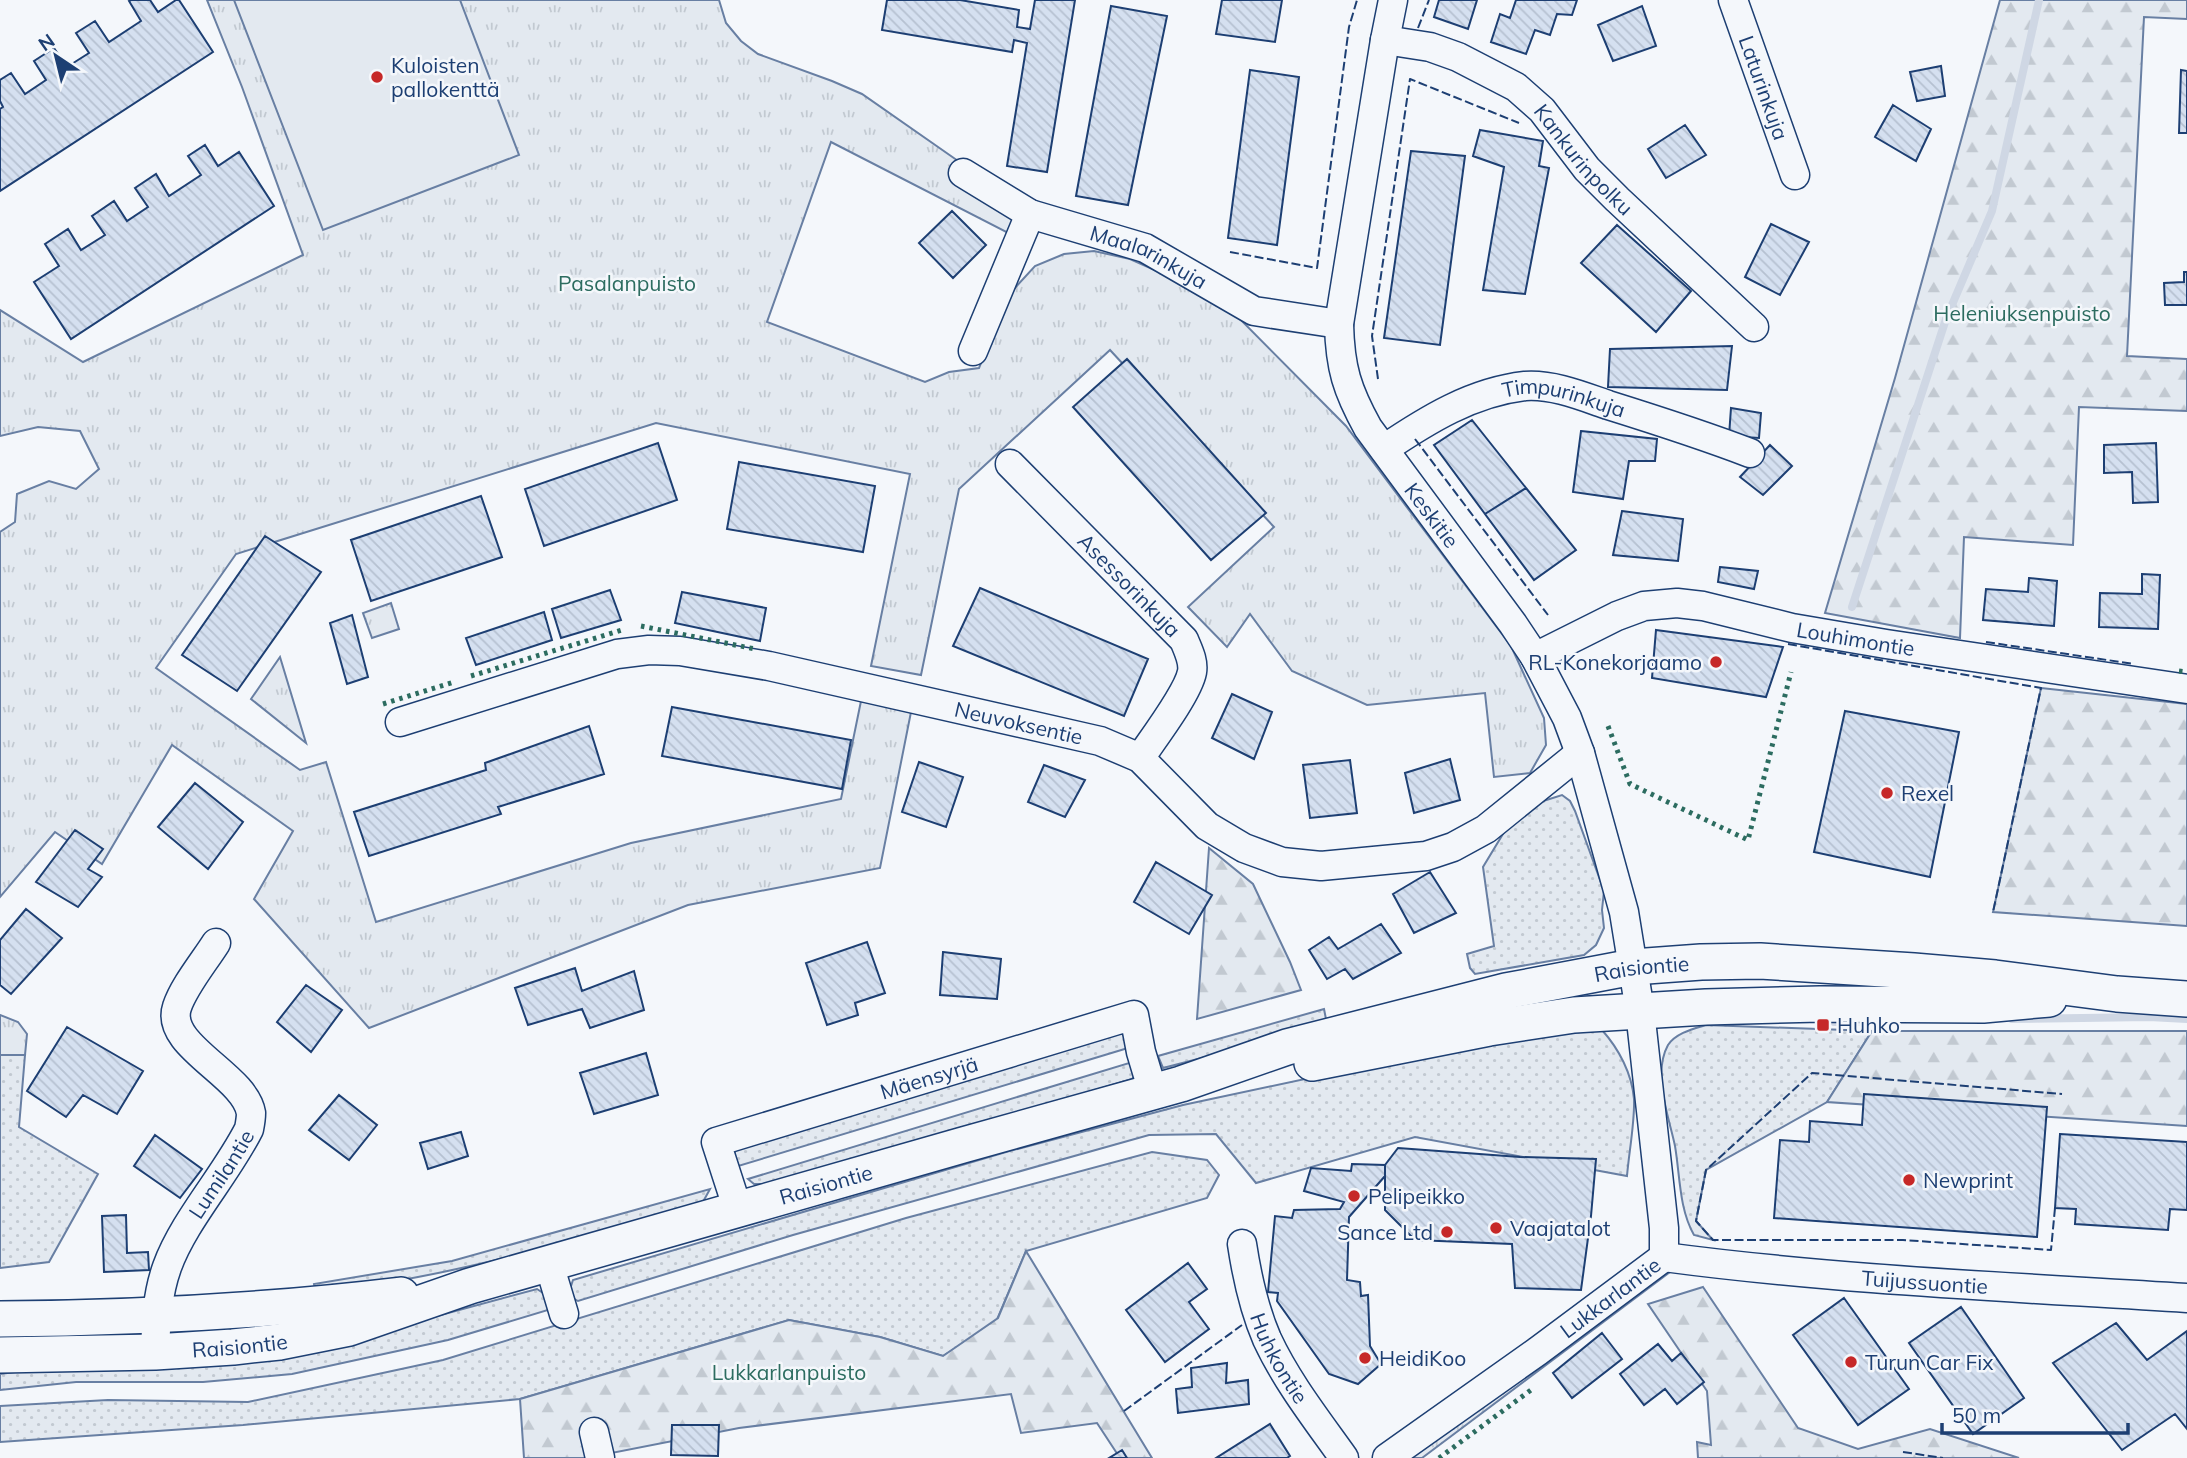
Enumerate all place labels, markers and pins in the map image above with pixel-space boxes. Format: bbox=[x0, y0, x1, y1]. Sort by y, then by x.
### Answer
place label: Kuloisten pallokenttä bbox=[391, 52, 500, 102]
marker: Kuloisten pallokenttä bbox=[369, 69, 385, 85]
place label: RL-Konekorjaamo bbox=[1528, 649, 1702, 675]
marker: RL-Konekorjaamo bbox=[1708, 654, 1724, 670]
place label: Rexel bbox=[1901, 780, 1954, 806]
marker: Rexel bbox=[1879, 785, 1895, 801]
place label: Huhko bbox=[1837, 1012, 1900, 1038]
marker: Huhko bbox=[1815, 1017, 1831, 1033]
place label: Newprint bbox=[1923, 1167, 2013, 1193]
marker: Newprint bbox=[1901, 1172, 1917, 1188]
place label: Pelipeikko bbox=[1368, 1183, 1465, 1209]
marker: Pelipeikko bbox=[1346, 1188, 1362, 1204]
place label: Vaajatalot bbox=[1510, 1215, 1610, 1241]
place label: Sance Ltd bbox=[1337, 1219, 1433, 1245]
marker: Vaajatalot bbox=[1488, 1220, 1504, 1236]
marker: Sance Ltd bbox=[1439, 1224, 1455, 1240]
place label: HeidiKoo bbox=[1379, 1345, 1466, 1371]
place label: Turun Car Fix bbox=[1865, 1349, 1994, 1375]
marker: HeidiKoo bbox=[1357, 1350, 1373, 1366]
marker: Turun Car Fix bbox=[1843, 1354, 1859, 1370]

